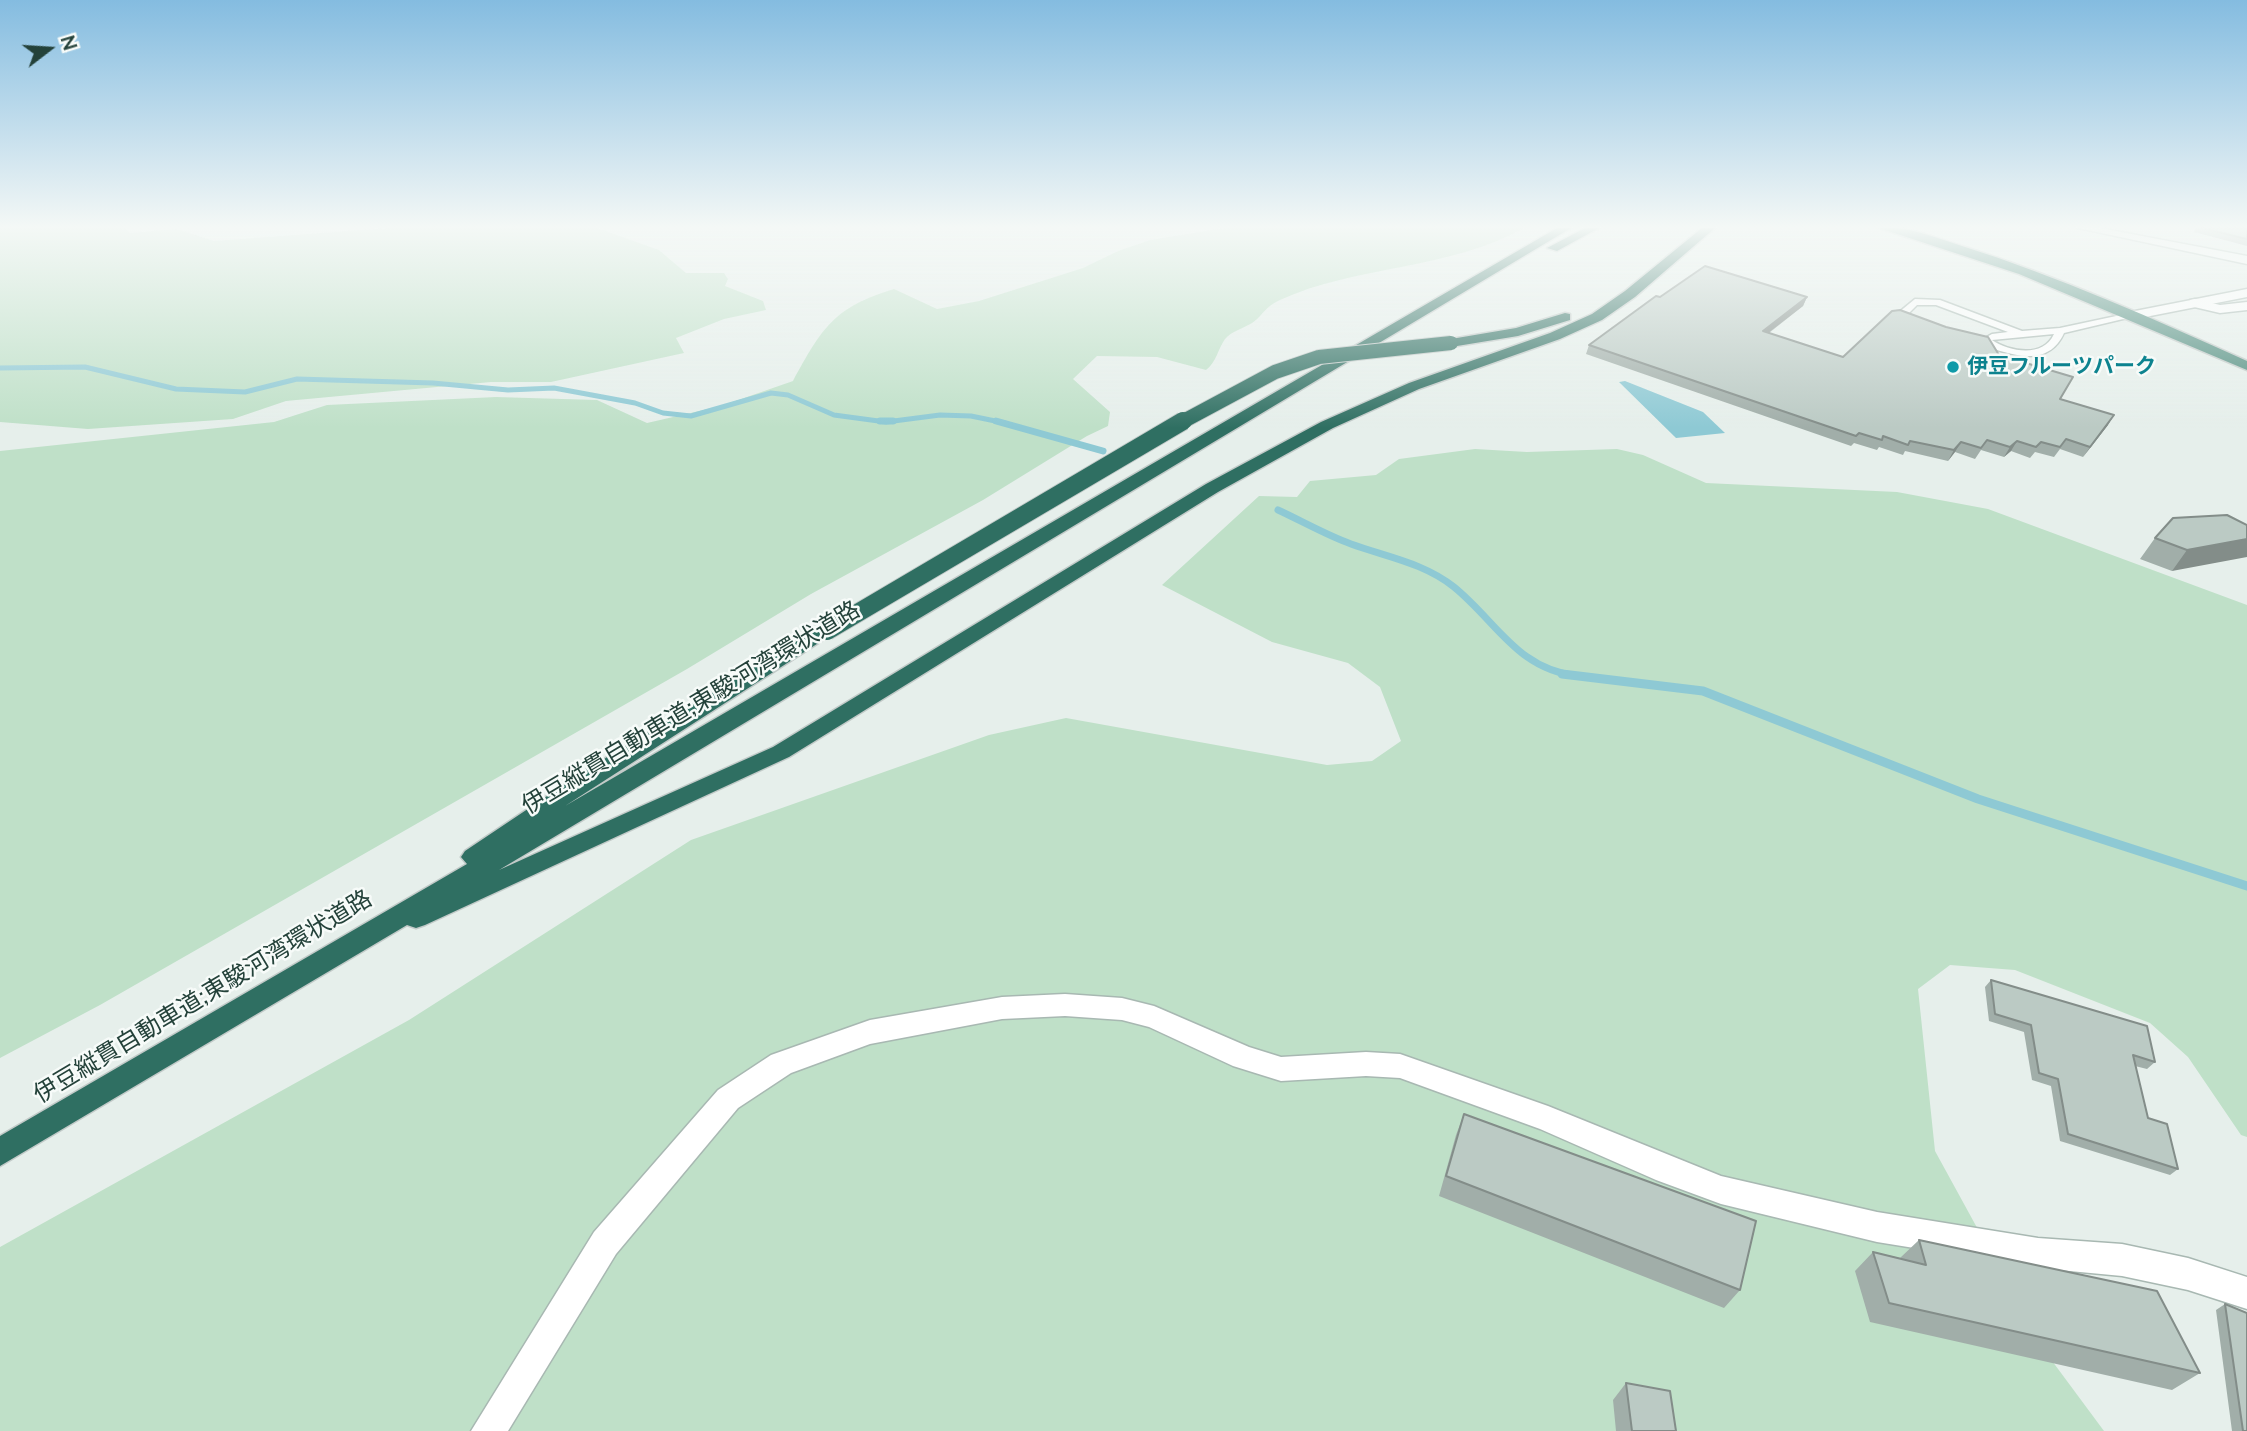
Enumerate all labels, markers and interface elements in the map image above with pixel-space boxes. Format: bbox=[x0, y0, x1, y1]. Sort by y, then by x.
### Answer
north arrow bbox=[14, 14, 84, 84]
text: N bbox=[56, 32, 83, 53]
place label: 伊豆フルーツパーク bbox=[1967, 354, 2156, 380]
marker: 伊豆フルーツパーク bbox=[1945, 359, 1961, 375]
street label: 伊豆縦貫自動車道;東駿河湾環状道路 bbox=[517, 595, 865, 821]
street label: 伊豆縦貫自動車道;東駿河湾環状道路 bbox=[29, 884, 377, 1110]

